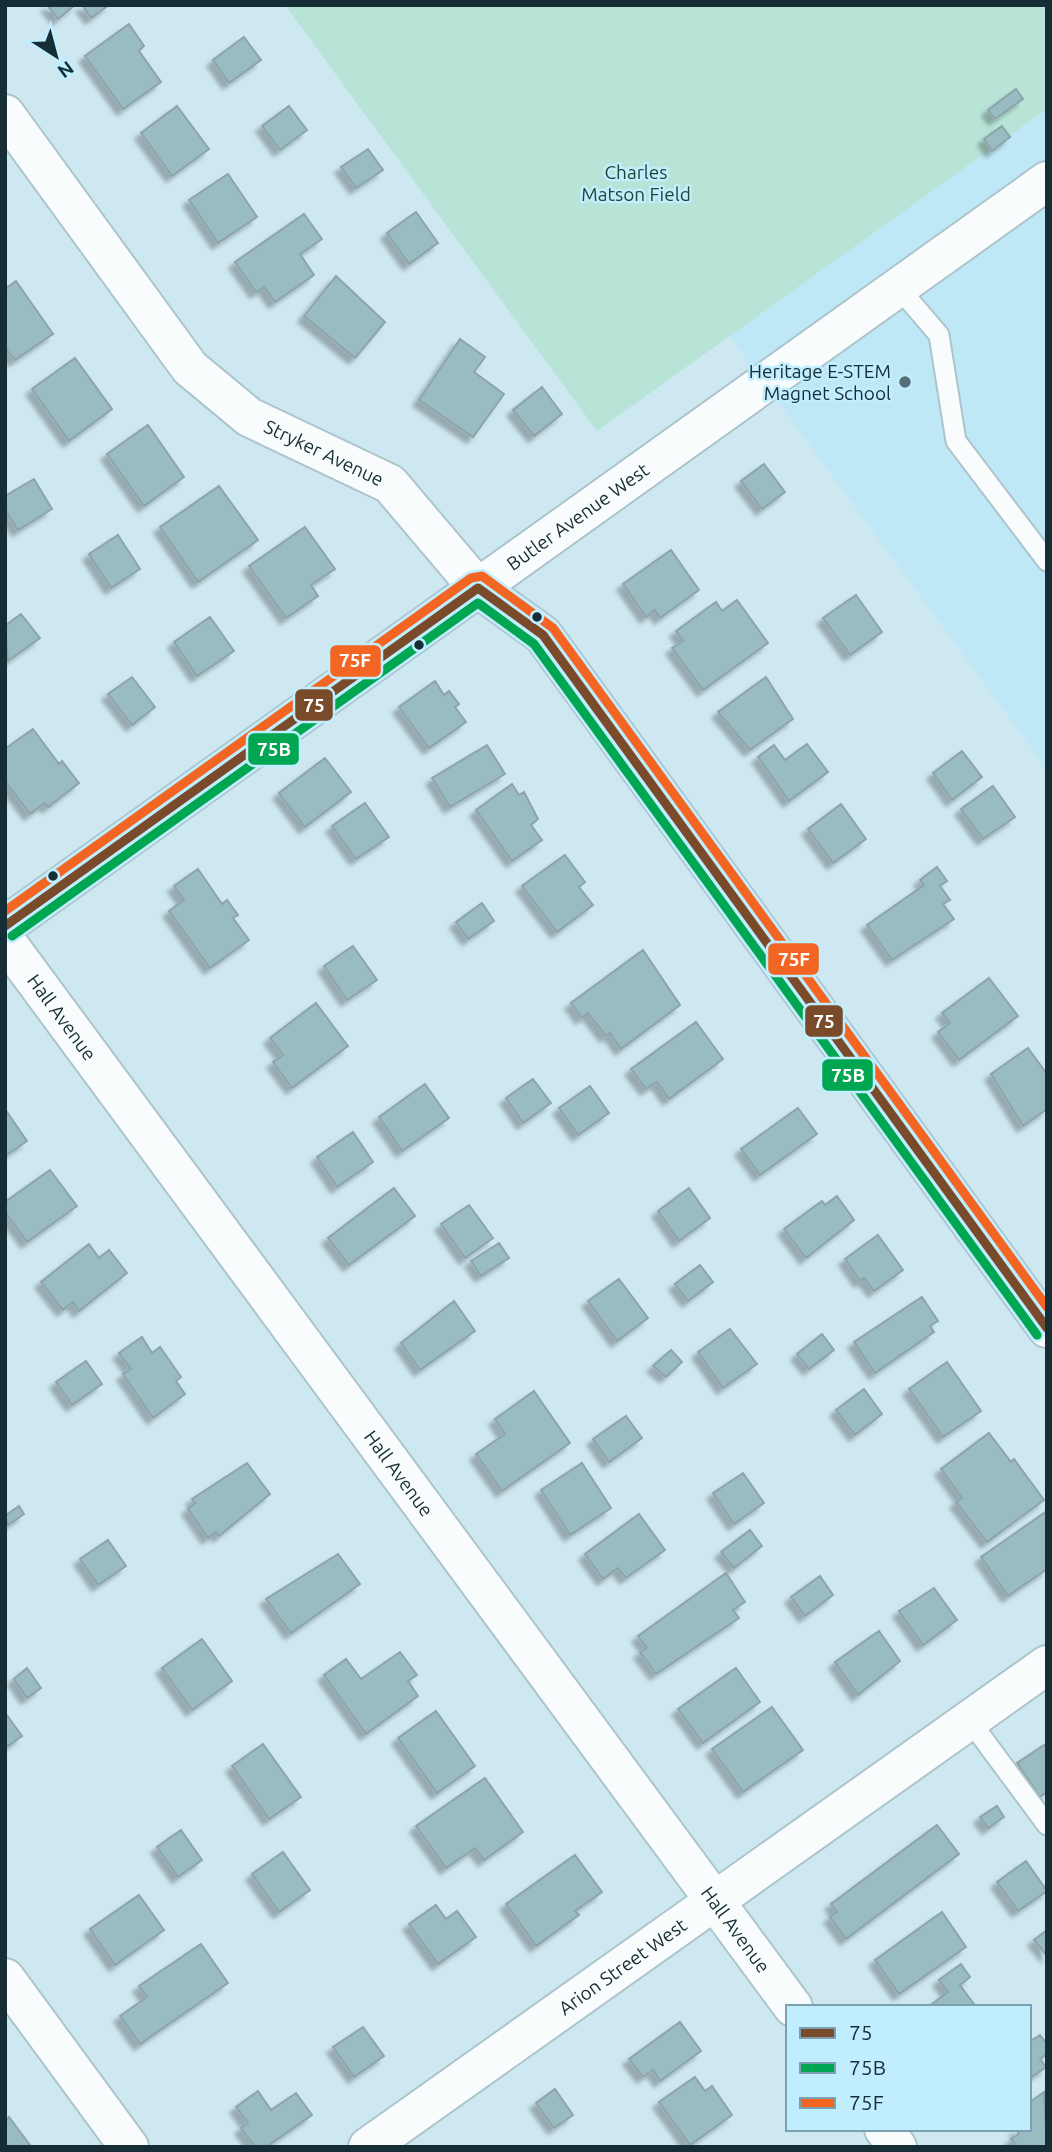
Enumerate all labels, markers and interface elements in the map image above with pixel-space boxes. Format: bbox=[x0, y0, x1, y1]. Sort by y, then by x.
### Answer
north arrow bbox=[21, 21, 91, 91]
text: N bbox=[54, 57, 78, 83]
park label: Charles Matson Field bbox=[581, 161, 691, 205]
place label: Heritage E-STEM Magnet School bbox=[749, 360, 891, 404]
marker: Heritage E-STEM Magnet School bbox=[897, 374, 913, 390]
street label: Stryker Avenue bbox=[261, 415, 387, 490]
street label: Butler Avenue West bbox=[502, 458, 653, 575]
unlabelled marker bbox=[530, 610, 544, 624]
unlabelled marker bbox=[412, 638, 426, 652]
line badge: 75F bbox=[329, 644, 382, 678]
text: 75F bbox=[339, 649, 371, 671]
line badge: 75 bbox=[294, 688, 334, 722]
text: 75 bbox=[303, 694, 325, 716]
line badge: 75B bbox=[247, 732, 300, 766]
text: 75B bbox=[257, 738, 291, 760]
unlabelled marker bbox=[46, 869, 60, 883]
line badge: 75F bbox=[767, 942, 820, 976]
text: 75F bbox=[778, 948, 810, 970]
street label: Hall Avenue bbox=[23, 970, 101, 1065]
line badge: 75 bbox=[804, 1004, 844, 1038]
text: 75 bbox=[813, 1010, 835, 1032]
line badge: 75B bbox=[821, 1058, 874, 1092]
text: 75B bbox=[831, 1064, 865, 1086]
street label: Hall Avenue bbox=[360, 1426, 438, 1521]
street label: Hall Avenue bbox=[697, 1882, 775, 1977]
street label: Arion Street West bbox=[554, 1913, 691, 2019]
legend bbox=[786, 2005, 1031, 2131]
text: 75 bbox=[849, 2020, 873, 2044]
text: 75B bbox=[849, 2055, 886, 2079]
text: 75F bbox=[849, 2090, 884, 2114]

